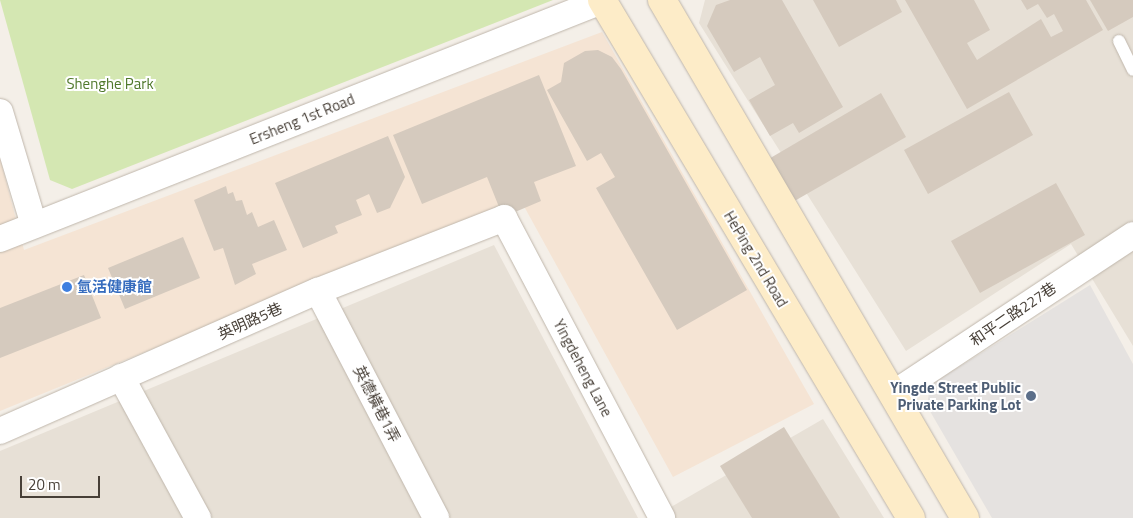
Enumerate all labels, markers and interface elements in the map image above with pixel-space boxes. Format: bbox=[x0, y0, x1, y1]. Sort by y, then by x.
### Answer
park label: Shenghe Park bbox=[66, 75, 154, 93]
street label: Ersheng 1st Road bbox=[247, 90, 357, 148]
street label: HePing 2nd Road bbox=[720, 208, 792, 310]
place label: 氫活健康館 bbox=[77, 278, 152, 296]
street label: 和平二路227巷 bbox=[966, 279, 1060, 349]
marker: 氫活健康館 bbox=[61, 281, 73, 293]
street label: 英明路5巷 bbox=[215, 299, 285, 343]
street label: Yingdeheng Lane bbox=[550, 316, 616, 420]
street label: 英德橫巷1弄 bbox=[350, 363, 404, 445]
place label: Yingde Street Public Private Parking Lot bbox=[890, 378, 1021, 413]
marker: Yingde Street Public Private Parking Lot bbox=[1025, 390, 1037, 402]
scale bar bbox=[22, 466, 102, 498]
text: 20 m bbox=[28, 473, 61, 496]

